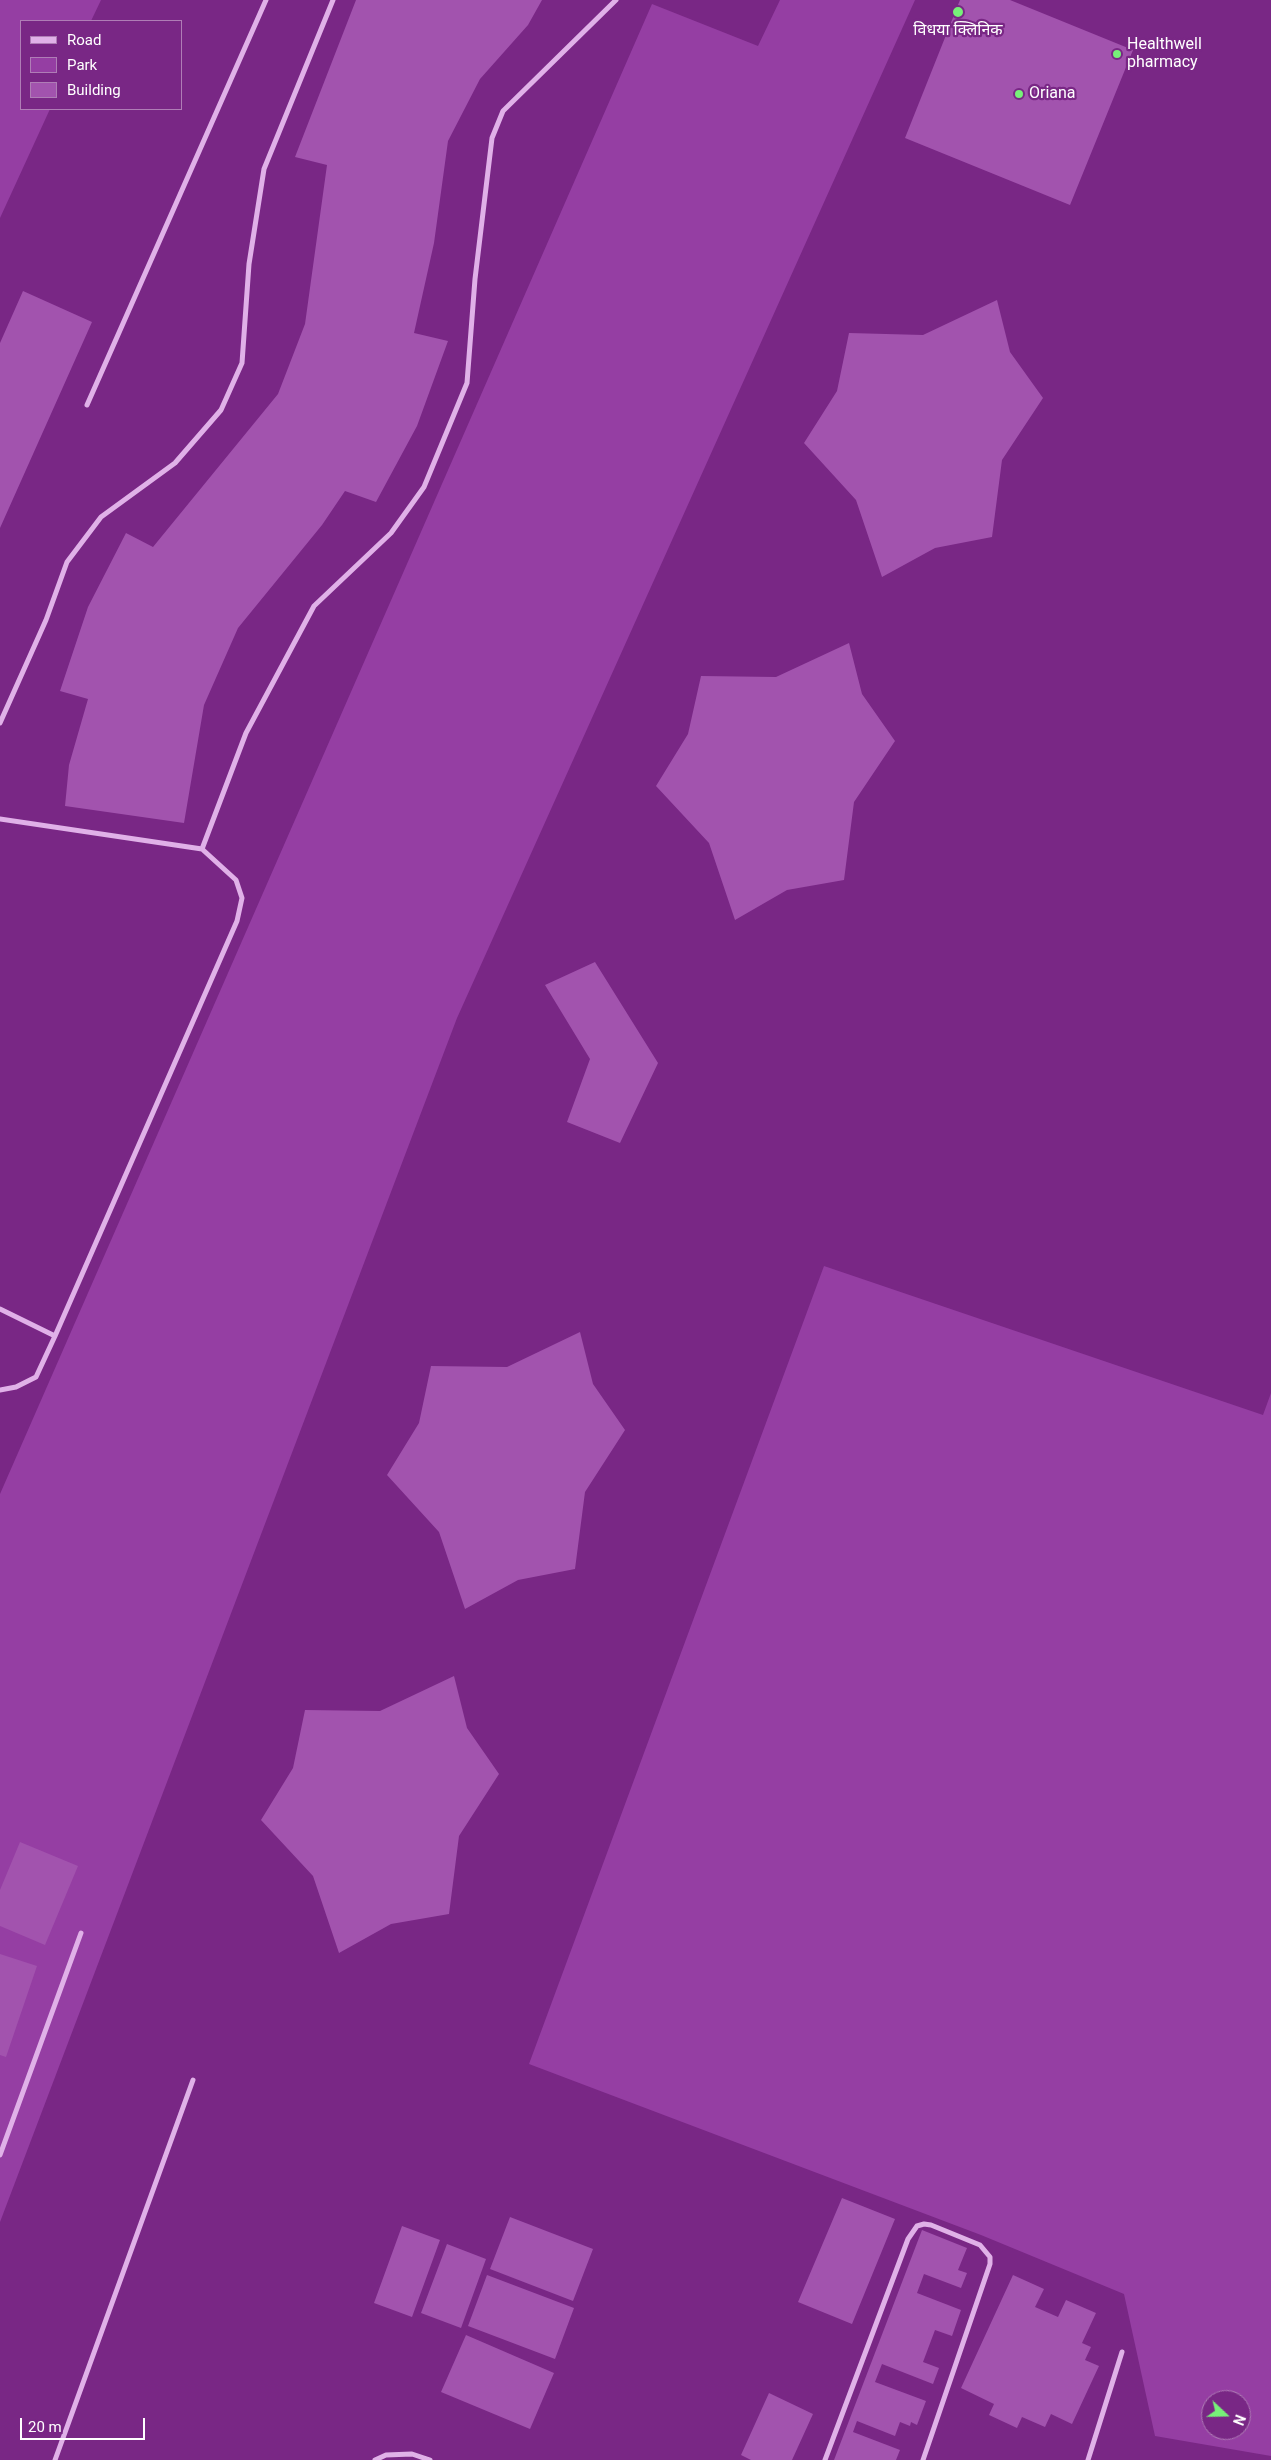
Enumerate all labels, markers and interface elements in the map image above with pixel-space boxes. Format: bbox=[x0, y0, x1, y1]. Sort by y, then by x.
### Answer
marker: विधया क्लिनिक bbox=[951, 5, 965, 19]
legend bbox=[20, 20, 182, 110]
place label: विधया क्लिनिक bbox=[913, 21, 1003, 41]
text: Road bbox=[67, 31, 101, 49]
place label: Healthwell pharmacy bbox=[1127, 35, 1202, 73]
marker: Healthwell pharmacy bbox=[1111, 48, 1123, 60]
text: Park bbox=[67, 56, 97, 74]
text: Building bbox=[67, 81, 121, 99]
place label: Oriana bbox=[1029, 84, 1076, 104]
marker: Oriana bbox=[1013, 88, 1025, 100]
north arrow bbox=[1201, 2390, 1251, 2440]
scale bar bbox=[22, 2408, 148, 2440]
text: N bbox=[1230, 2413, 1248, 2427]
text: 20 m bbox=[28, 2418, 62, 2436]

